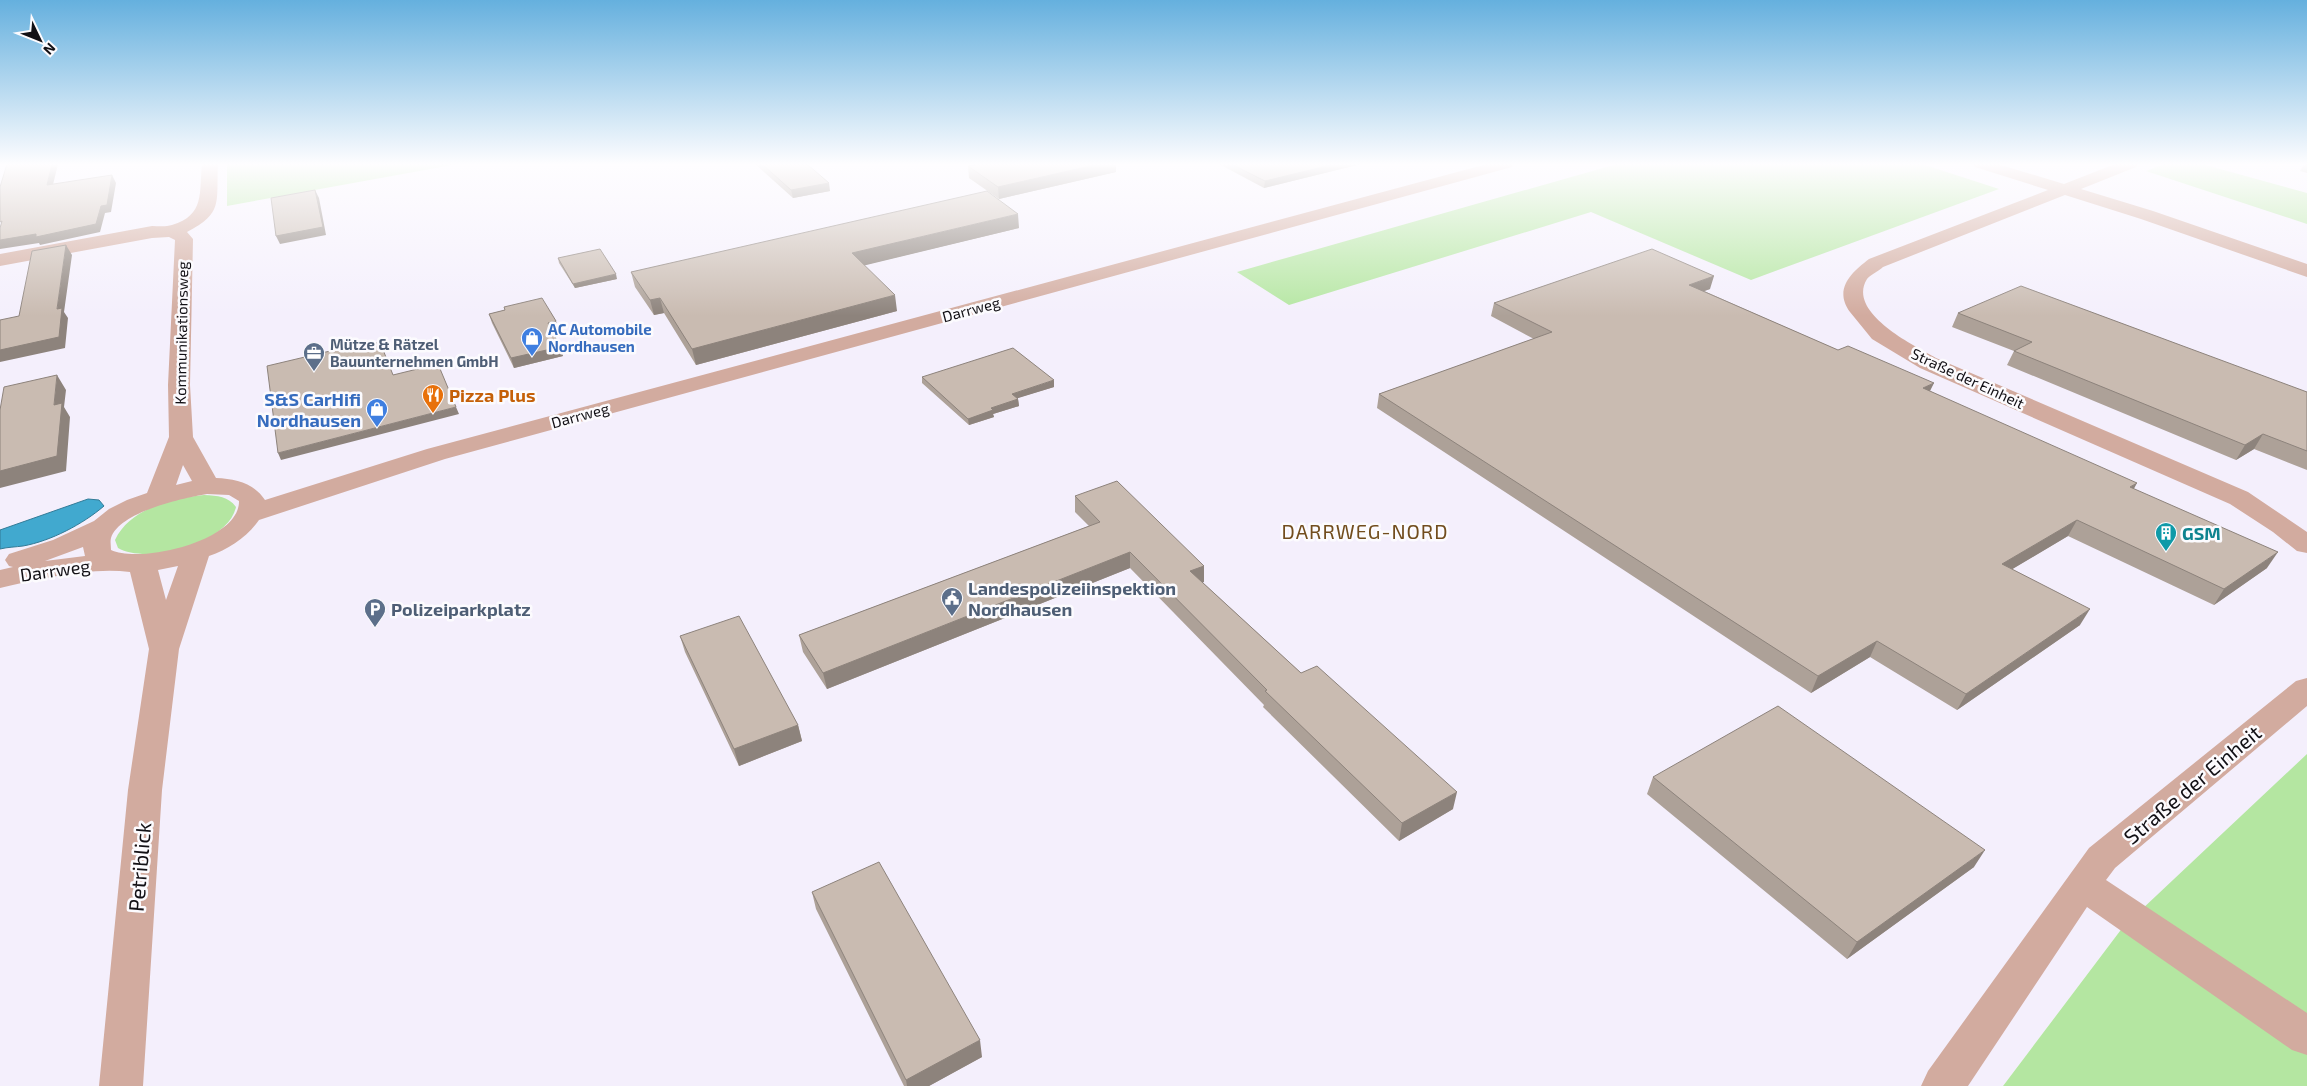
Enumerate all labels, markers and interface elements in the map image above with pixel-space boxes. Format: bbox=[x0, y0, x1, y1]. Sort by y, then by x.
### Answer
north arrow bbox=[15, 15, 65, 65]
text: N bbox=[40, 40, 60, 59]
street label: Kommunikationsweg bbox=[171, 261, 191, 405]
street label: Darrweg bbox=[940, 293, 1002, 325]
place label: AC Automobile Nordhausen bbox=[548, 320, 652, 355]
shop icon: AC Automobile Nordhausen bbox=[520, 326, 544, 357]
place label: Mütze & Rätzel Bauunternehmen GmbH bbox=[330, 335, 499, 370]
office icon: Mütze & Rätzel Bauunternehmen GmbH bbox=[302, 341, 326, 372]
street label: Straße der Einheit bbox=[1909, 344, 2028, 412]
restaurant icon: Pizza Plus bbox=[421, 383, 445, 414]
place label: Pizza Plus bbox=[449, 384, 535, 406]
place label: S&S CarHifi Nordhausen bbox=[257, 388, 361, 431]
shop icon: S&S CarHifi Nordhausen bbox=[365, 397, 389, 428]
street label: Darrweg bbox=[549, 399, 611, 431]
district label: DARRWEG-NORD bbox=[1281, 519, 1449, 543]
building icon: GSM bbox=[2154, 521, 2178, 552]
place label: GSM bbox=[2182, 522, 2221, 544]
street label: Darrweg bbox=[18, 554, 92, 586]
place label: Landespolizeiinspektion Nordhausen bbox=[968, 577, 1176, 620]
public building icon: Landespolizeiinspektion Nordhausen bbox=[940, 586, 964, 617]
parking icon: Polizeiparkplatz bbox=[363, 597, 387, 628]
place label: Polizeiparkplatz bbox=[391, 598, 531, 620]
street label: Straße der Einheit bbox=[2118, 719, 2266, 849]
street label: Petriblick bbox=[123, 821, 155, 913]

